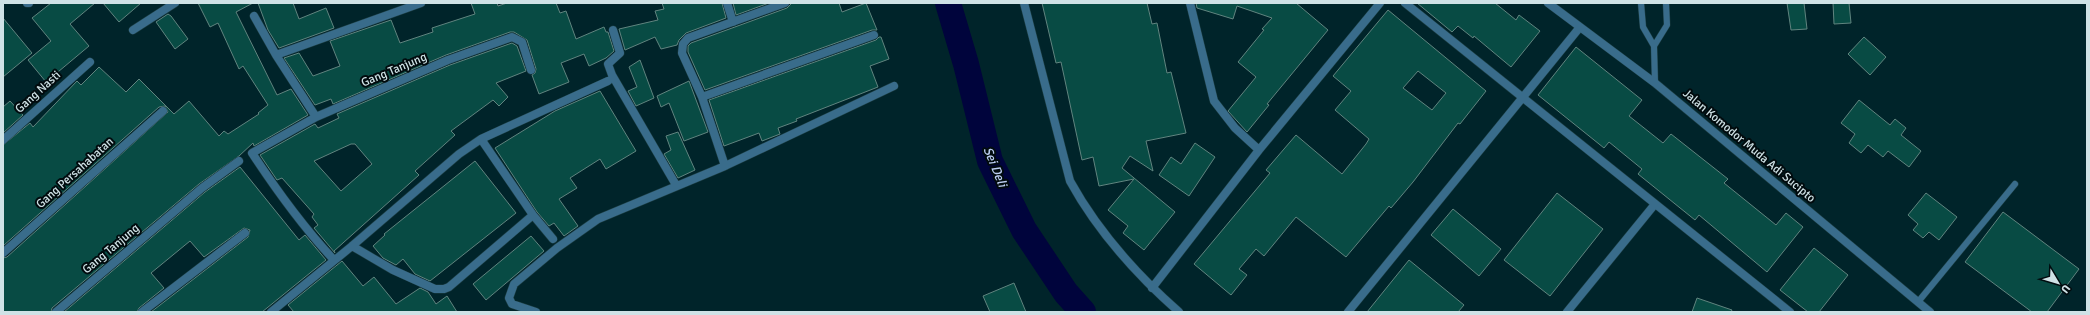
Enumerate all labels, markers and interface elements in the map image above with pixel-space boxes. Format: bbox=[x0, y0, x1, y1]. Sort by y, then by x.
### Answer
street label: Gang Tanjung bbox=[359, 49, 429, 91]
street label: Gang Nasti bbox=[12, 68, 64, 116]
street label: Jalan Komodor Muda Adi Sucipto bbox=[1680, 86, 1818, 206]
street label: Gang Persahabatan bbox=[33, 134, 117, 212]
water label: Sei Deli bbox=[980, 144, 1011, 191]
street label: Gang Tanjung bbox=[79, 221, 143, 277]
north arrow bbox=[2038, 263, 2078, 303]
text: U bbox=[2058, 282, 2073, 296]

